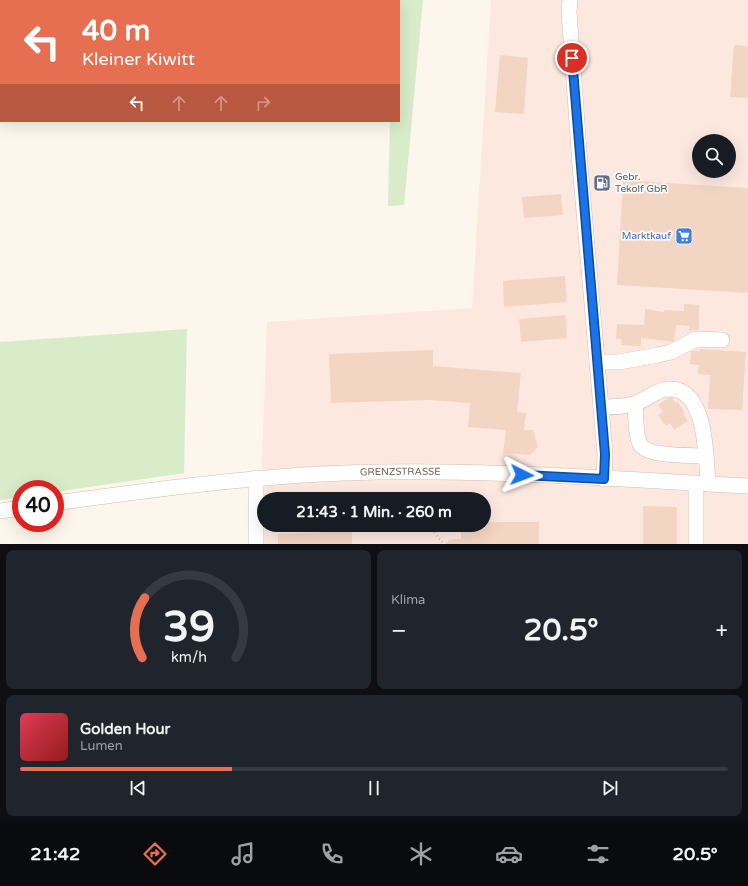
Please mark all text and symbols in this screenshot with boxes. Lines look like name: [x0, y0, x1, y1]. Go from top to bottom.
text: 40 m: [82, 14, 150, 48]
icon: left: [16, 16, 68, 68]
pin: [555, 41, 589, 75]
icon: arrive: [561, 47, 583, 69]
text: Kleiner Kiwitt: [82, 48, 195, 70]
icon: left: [126, 92, 148, 114]
icon: ahead: [168, 92, 190, 114]
icon: ahead: [210, 92, 232, 114]
icon: right: [252, 92, 274, 114]
map controls: [692, 134, 736, 178]
button: search: [692, 134, 736, 178]
place label: Gebr. Tekolf GbR: [615, 171, 667, 195]
fuel station icon: Gebr. Tekolf GbR: [592, 173, 612, 193]
supermarket icon: Marktkauf: [674, 226, 694, 246]
place label: Marktkauf: [622, 230, 671, 242]
position arrow: [501, 454, 543, 496]
street label: GRENZSTRASSE: [360, 466, 441, 478]
speed limit sign: 40: [12, 480, 64, 532]
text: 21:43 · 1 Min. · 260 m: [296, 503, 452, 521]
text: Klima: [391, 592, 425, 608]
text: 39: [162, 602, 215, 652]
text: 20.5°: [524, 612, 599, 649]
text: −: [391, 618, 407, 644]
text: +: [716, 618, 728, 644]
text: km/h: [171, 648, 206, 665]
text: Golden Hour: [80, 720, 170, 738]
text: Lumen: [80, 738, 123, 754]
icon: previous: [127, 777, 149, 799]
icon: pause: [363, 777, 385, 799]
icon: next: [599, 777, 621, 799]
icon: directions: [141, 840, 169, 868]
icon: music: [229, 840, 257, 868]
icon: phone: [318, 840, 346, 868]
icon: climate: [407, 840, 435, 868]
icon: car: [495, 840, 523, 868]
icon: filters: [584, 840, 612, 868]
text: 21:42: [30, 843, 80, 865]
text: 20.5°: [673, 843, 718, 865]

